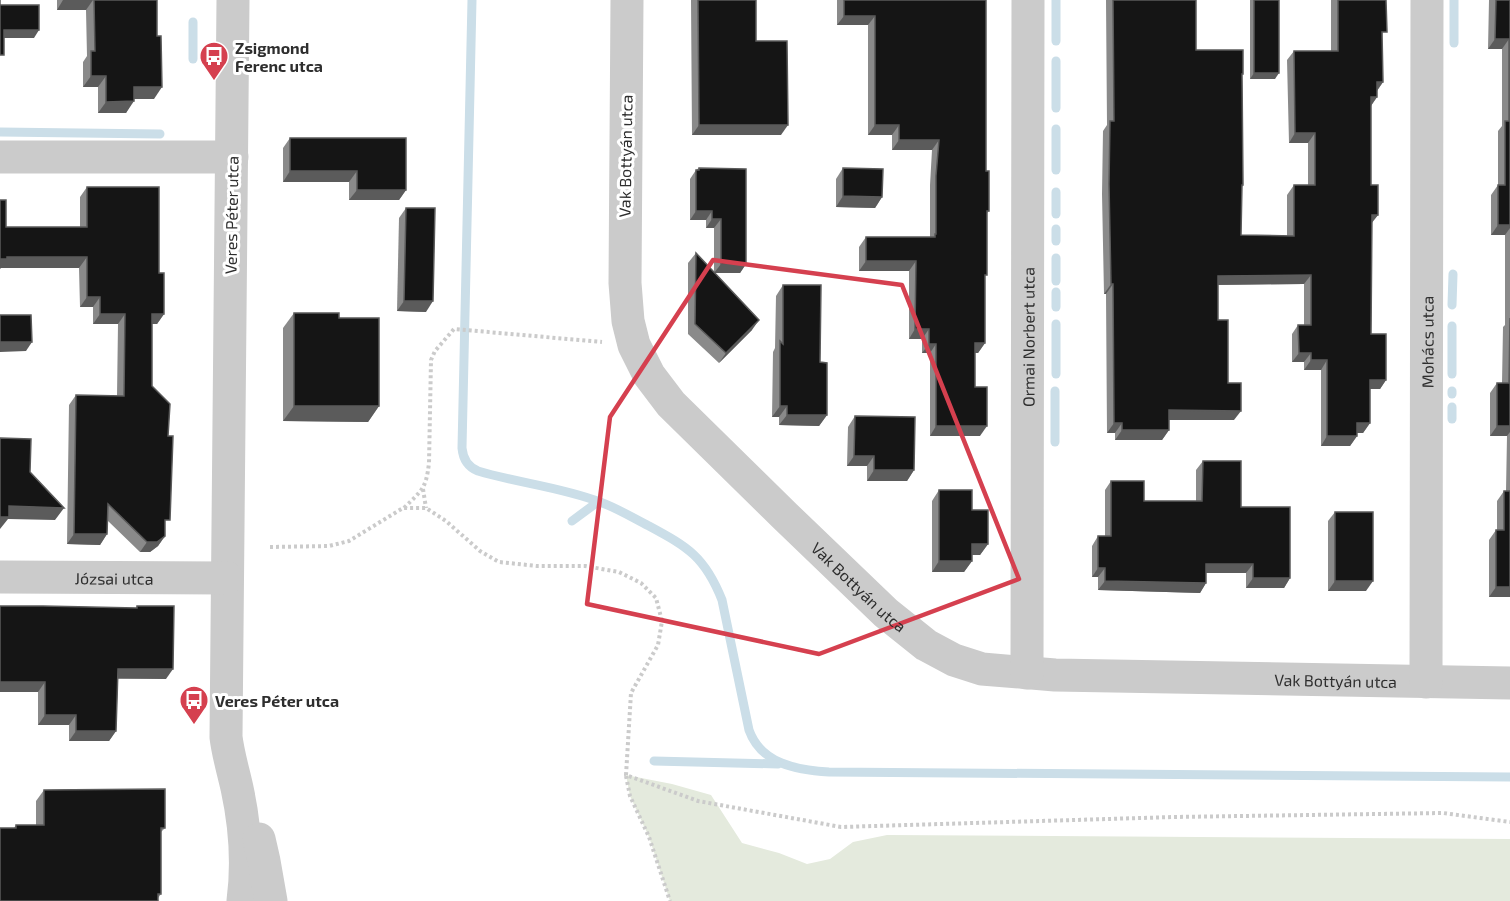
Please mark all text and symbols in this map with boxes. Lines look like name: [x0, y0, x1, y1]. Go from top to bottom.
place label: Zsigmond Ferenc utca: [235, 38, 323, 75]
bus stop icon: Zsigmond Ferenc utca: [198, 40, 230, 82]
street label: Vak Bottyán utca: [614, 94, 636, 218]
street label: Veres Péter utca: [220, 156, 242, 274]
street label: Ormai Norbert utca: [1018, 267, 1037, 407]
street label: Mohács utca: [1417, 296, 1436, 388]
street label: Vak Bottyán utca: [808, 538, 910, 635]
street label: Józsai utca: [74, 568, 154, 587]
street label: Vak Bottyán utca: [1274, 669, 1397, 691]
bus stop icon: Veres Péter utca: [178, 684, 210, 726]
place label: Veres Péter utca: [215, 691, 339, 710]

